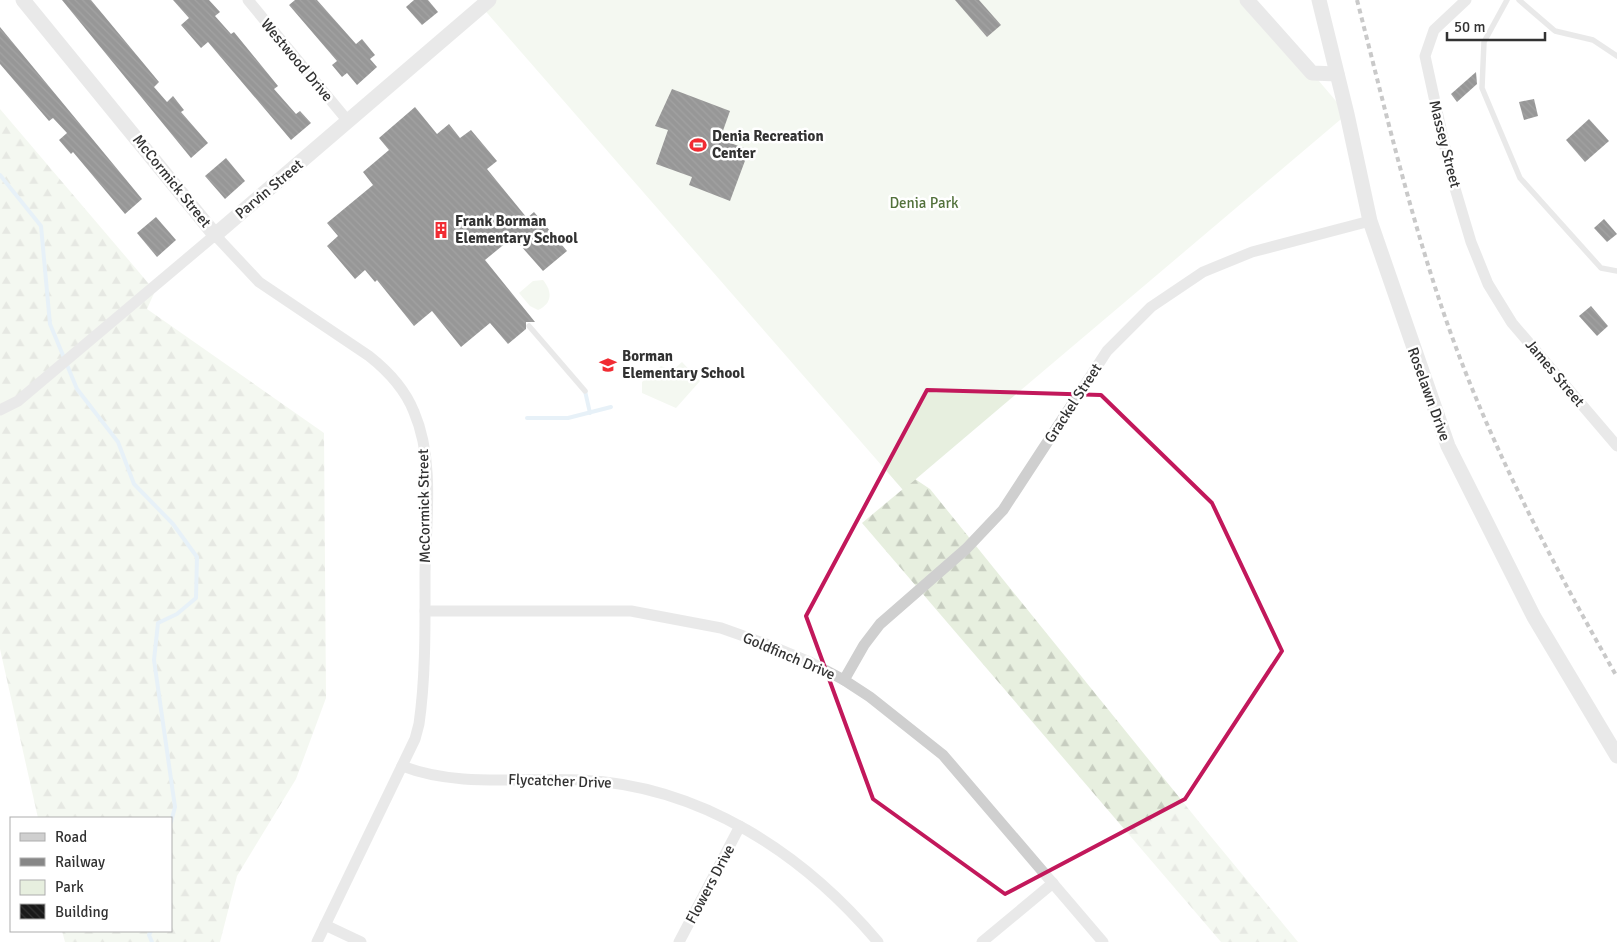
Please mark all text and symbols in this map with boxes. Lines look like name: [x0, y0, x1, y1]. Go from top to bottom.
scale bar: [1447, 10, 1544, 42]
street label: Westwood Drive: [257, 15, 337, 105]
text: 50 m: [1454, 18, 1485, 36]
street label: Massey Street: [1425, 98, 1465, 190]
place label: Denia Recreation Center: [712, 127, 824, 162]
street label: McCormick Street: [129, 131, 215, 231]
sports icon: Denia Recreation Center: [688, 135, 708, 155]
street label: Parvin Street: [231, 155, 307, 223]
park label: Denia Park: [889, 194, 959, 212]
place label: Frank Borman Elementary School: [455, 212, 578, 247]
building icon: Frank Borman Elementary School: [431, 220, 451, 240]
street label: James Street: [1522, 336, 1588, 410]
street label: Roselawn Drive: [1404, 345, 1454, 443]
place label: Borman Elementary School: [622, 347, 745, 382]
school or university icon: Borman Elementary School: [598, 355, 618, 375]
street label: Grackel Street: [1041, 360, 1105, 446]
street label: McCormick Street: [414, 449, 434, 563]
street label: Goldfinch Drive: [740, 628, 838, 684]
street label: Flycatcher Drive: [508, 770, 612, 792]
legend: [10, 817, 172, 932]
text: Road: [55, 828, 87, 846]
street label: Flowers Drive: [682, 841, 738, 927]
text: Railway: [55, 853, 105, 871]
text: Park: [55, 878, 84, 896]
text: Building: [55, 903, 109, 921]

